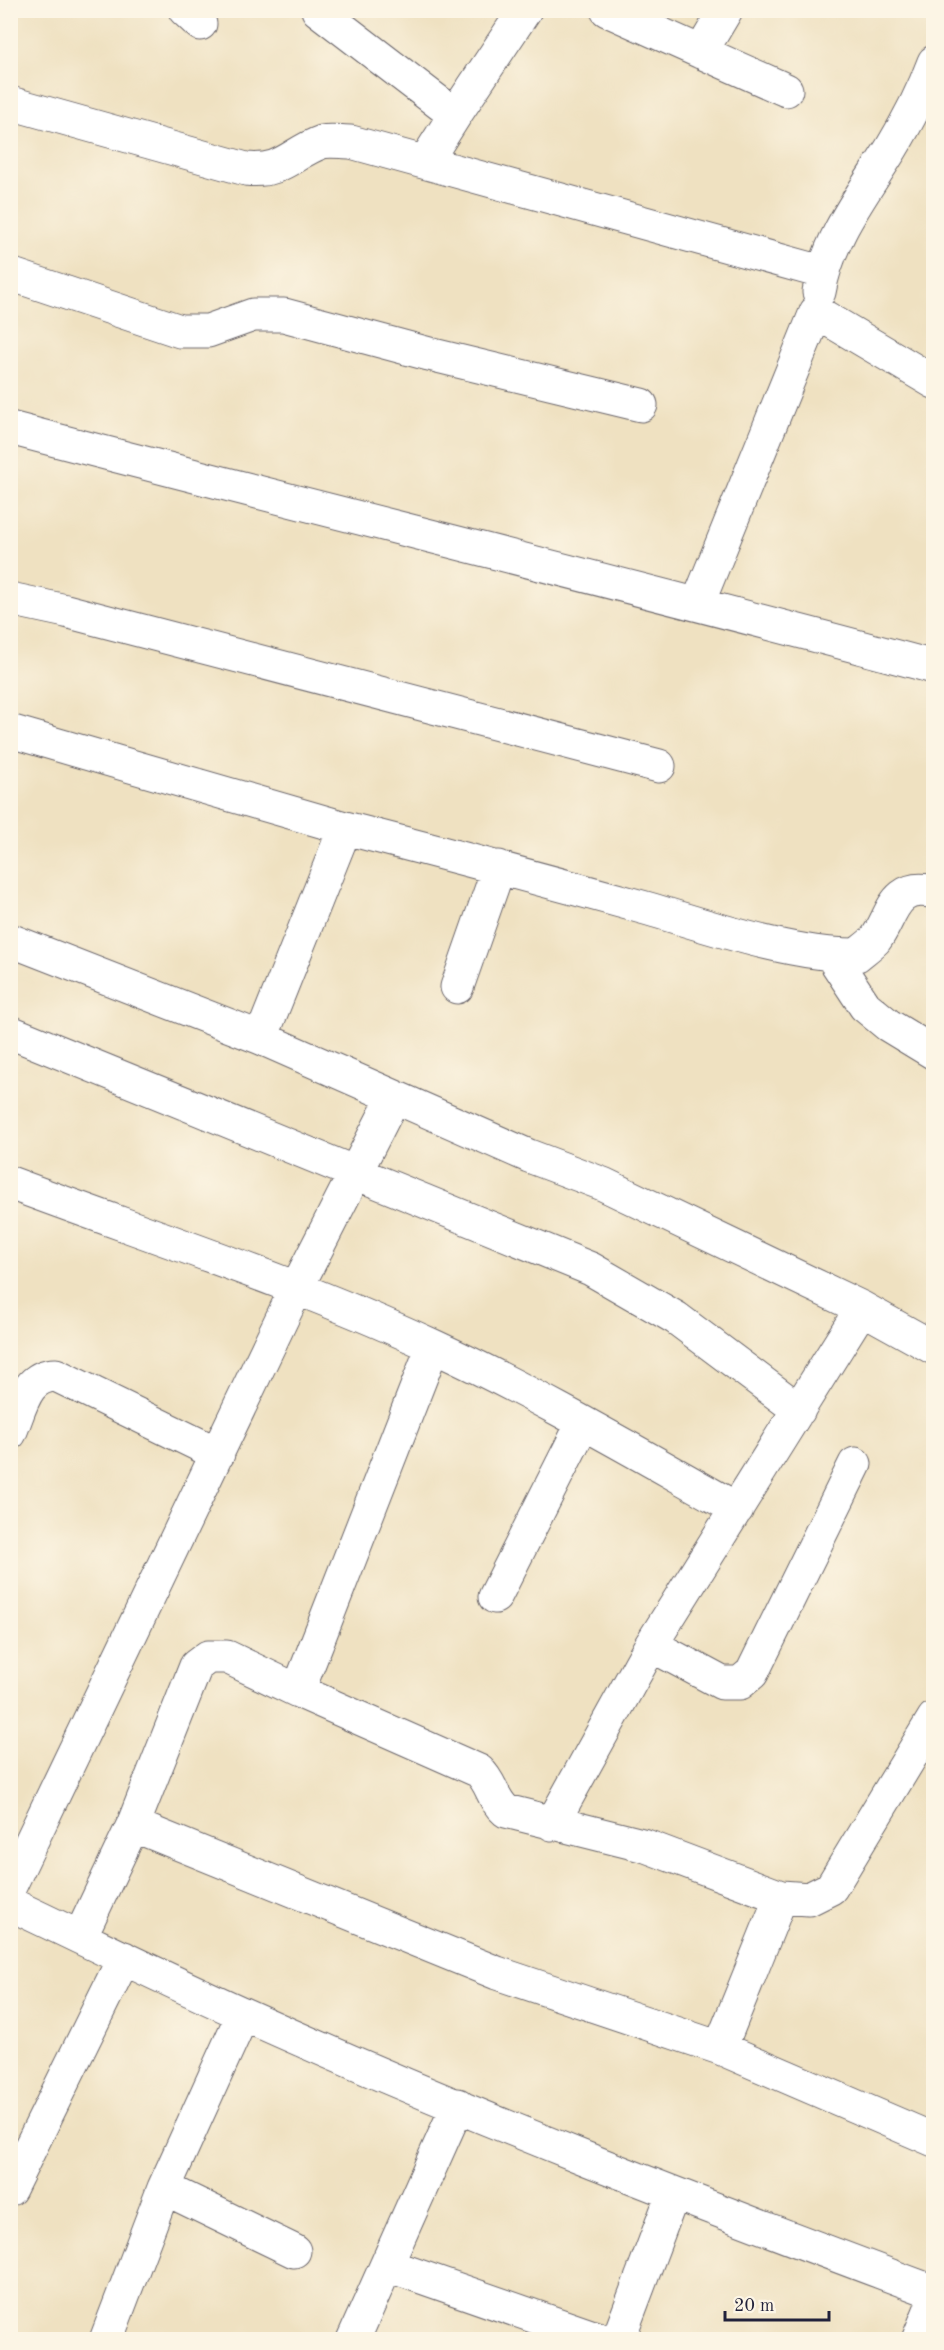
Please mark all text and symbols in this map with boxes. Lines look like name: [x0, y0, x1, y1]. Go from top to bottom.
scale bar: [725, 2284, 828, 2322]
text: 20 m: [734, 2297, 774, 2315]

